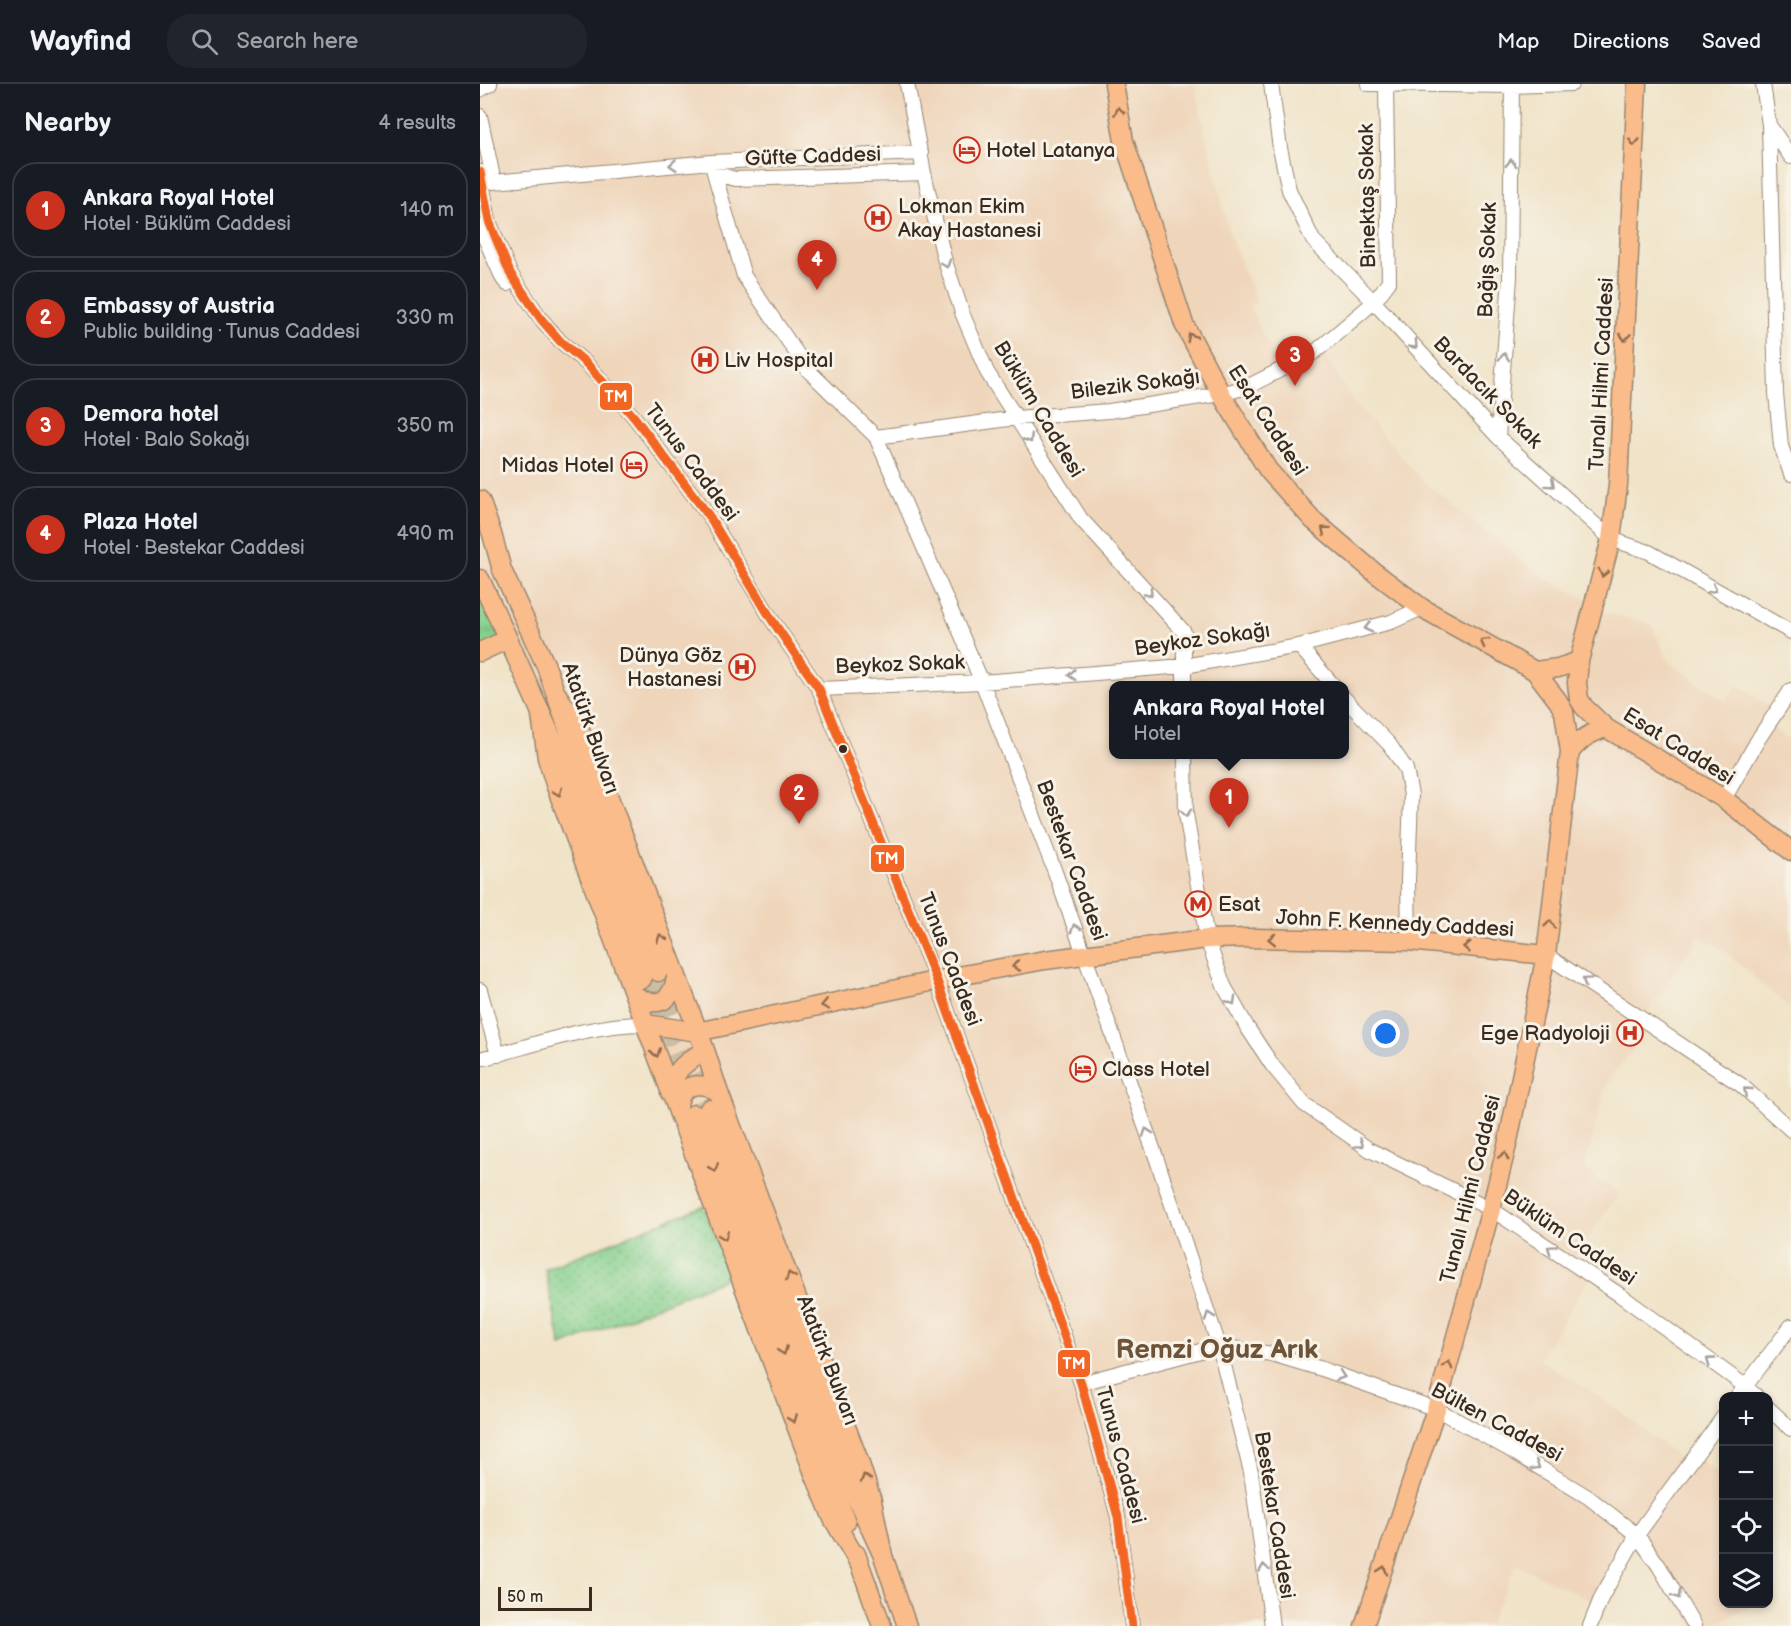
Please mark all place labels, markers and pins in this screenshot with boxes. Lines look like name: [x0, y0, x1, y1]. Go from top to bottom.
hotel icon: Hotel Latanya: [952, 135, 982, 165]
place label: Hotel Latanya: [986, 138, 1115, 163]
place label: Lokman Ekim Akay Hastanesi: [898, 194, 1041, 243]
hospital icon: Lokman Ekim Akay Hastanesi: [863, 203, 893, 233]
pin: 4: [798, 240, 836, 290]
pin: 3: [1276, 336, 1314, 386]
hospital icon: Liv Hospital: [690, 345, 720, 375]
place label: Liv Hospital: [724, 348, 833, 373]
hotel icon: Midas Hotel: [619, 450, 649, 480]
place label: Midas Hotel: [501, 453, 614, 478]
place label: Dünya Göz Hastanesi: [619, 643, 723, 692]
hospital icon: Dünya Göz Hastanesi: [727, 652, 757, 682]
unlabelled marker: [837, 743, 849, 755]
pin: 2: [780, 774, 818, 824]
pin: 1: [1210, 778, 1248, 828]
metro station icon: Esat: [1183, 889, 1213, 919]
place label: Esat: [1218, 892, 1261, 917]
hospital icon: Ege Radyoloji: [1615, 1018, 1645, 1048]
place label: Ege Radyoloji: [1480, 1021, 1610, 1046]
hotel icon: Class Hotel: [1068, 1054, 1098, 1084]
place label: Class Hotel: [1102, 1057, 1210, 1082]

